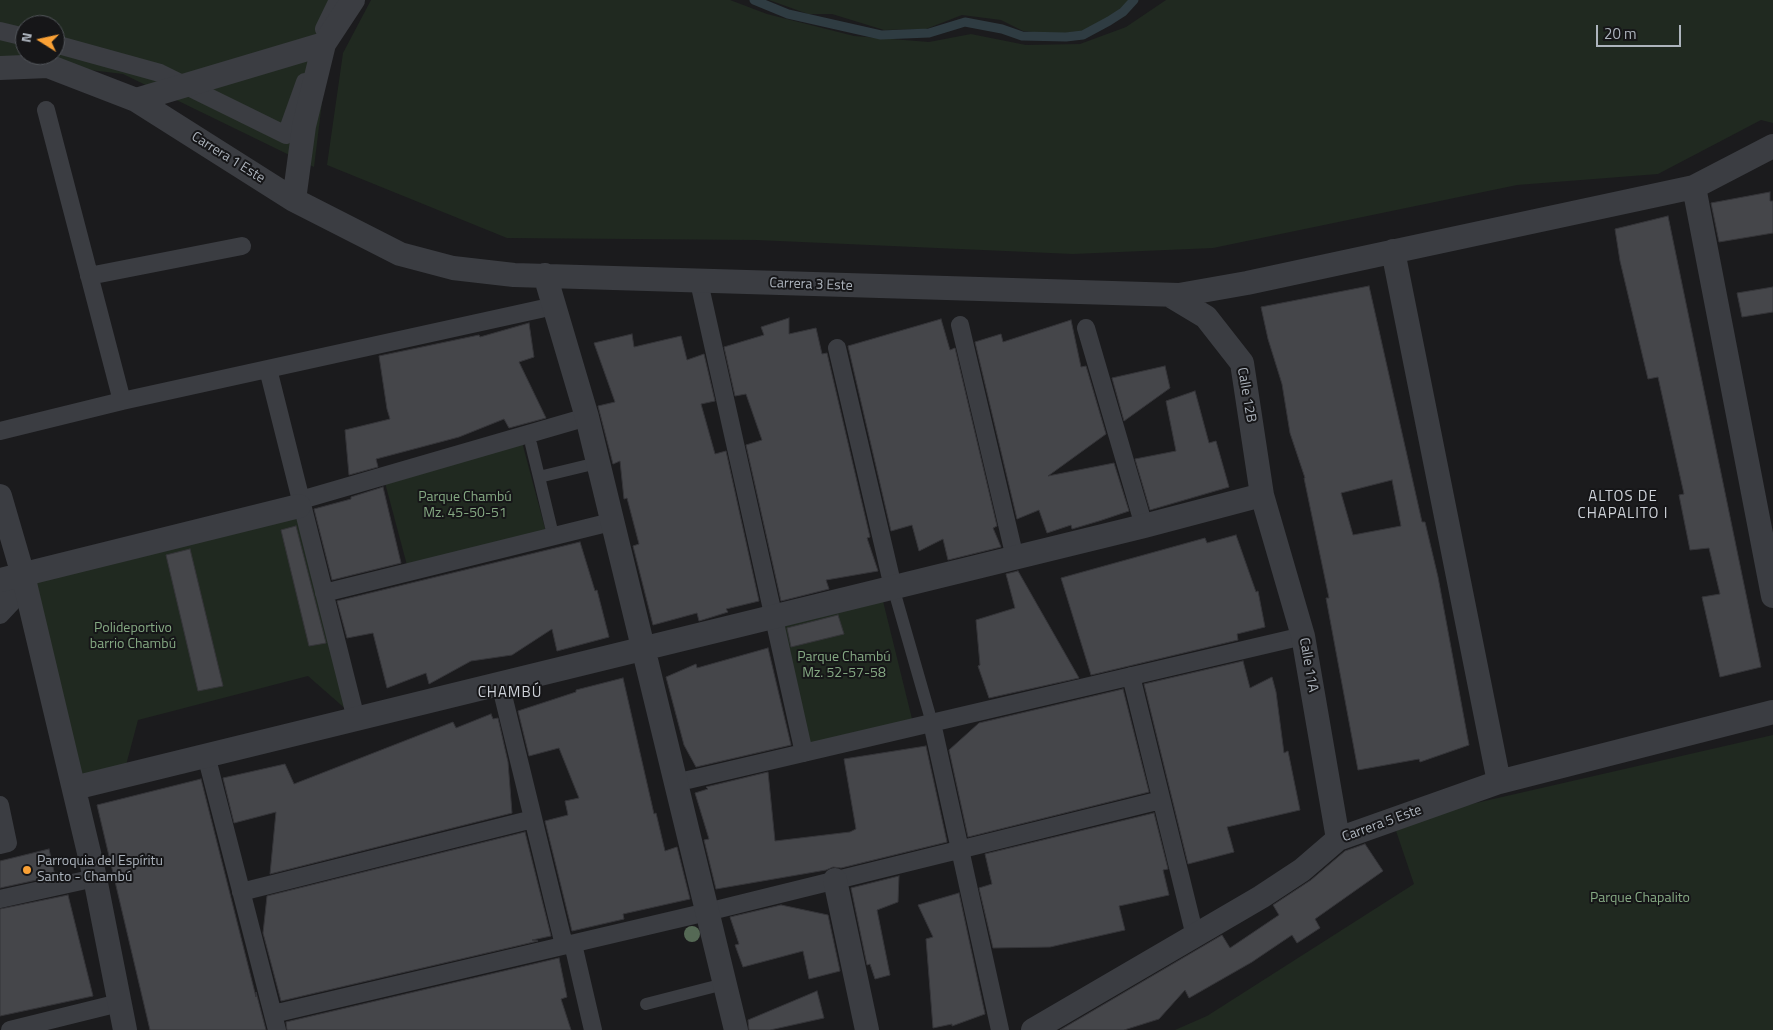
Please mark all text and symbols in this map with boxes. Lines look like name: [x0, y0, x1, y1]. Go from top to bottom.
north arrow: [15, 15, 65, 65]
scale bar: [1598, 15, 1683, 47]
text: 20 m: [1604, 22, 1637, 45]
text: N: [15, 31, 37, 44]
street label: Carrera 1 Este: [188, 129, 268, 187]
street label: Carrera 3 Este: [769, 275, 853, 295]
street label: Calle 12B: [1233, 366, 1259, 424]
district label: ALTOS DE CHAPALITO I: [1576, 488, 1670, 523]
park label: Parque Chambú Mz. 45-50-51: [418, 490, 512, 522]
park label: Polideportivo barrio Chambú: [90, 621, 176, 654]
street label: Calle 11A: [1295, 636, 1321, 694]
park label: Parque Chambú Mz. 52-57-58: [797, 650, 891, 682]
district label: CHAMBÚ: [477, 684, 543, 702]
street label: Carrera 5 Este: [1340, 802, 1424, 846]
place label: Parroquia del Espíritu Santo - Chambú: [37, 854, 163, 886]
marker: Parroquia del Espíritu Santo - Chambú: [21, 864, 33, 876]
park label: Parque Chapalito: [1590, 891, 1690, 907]

